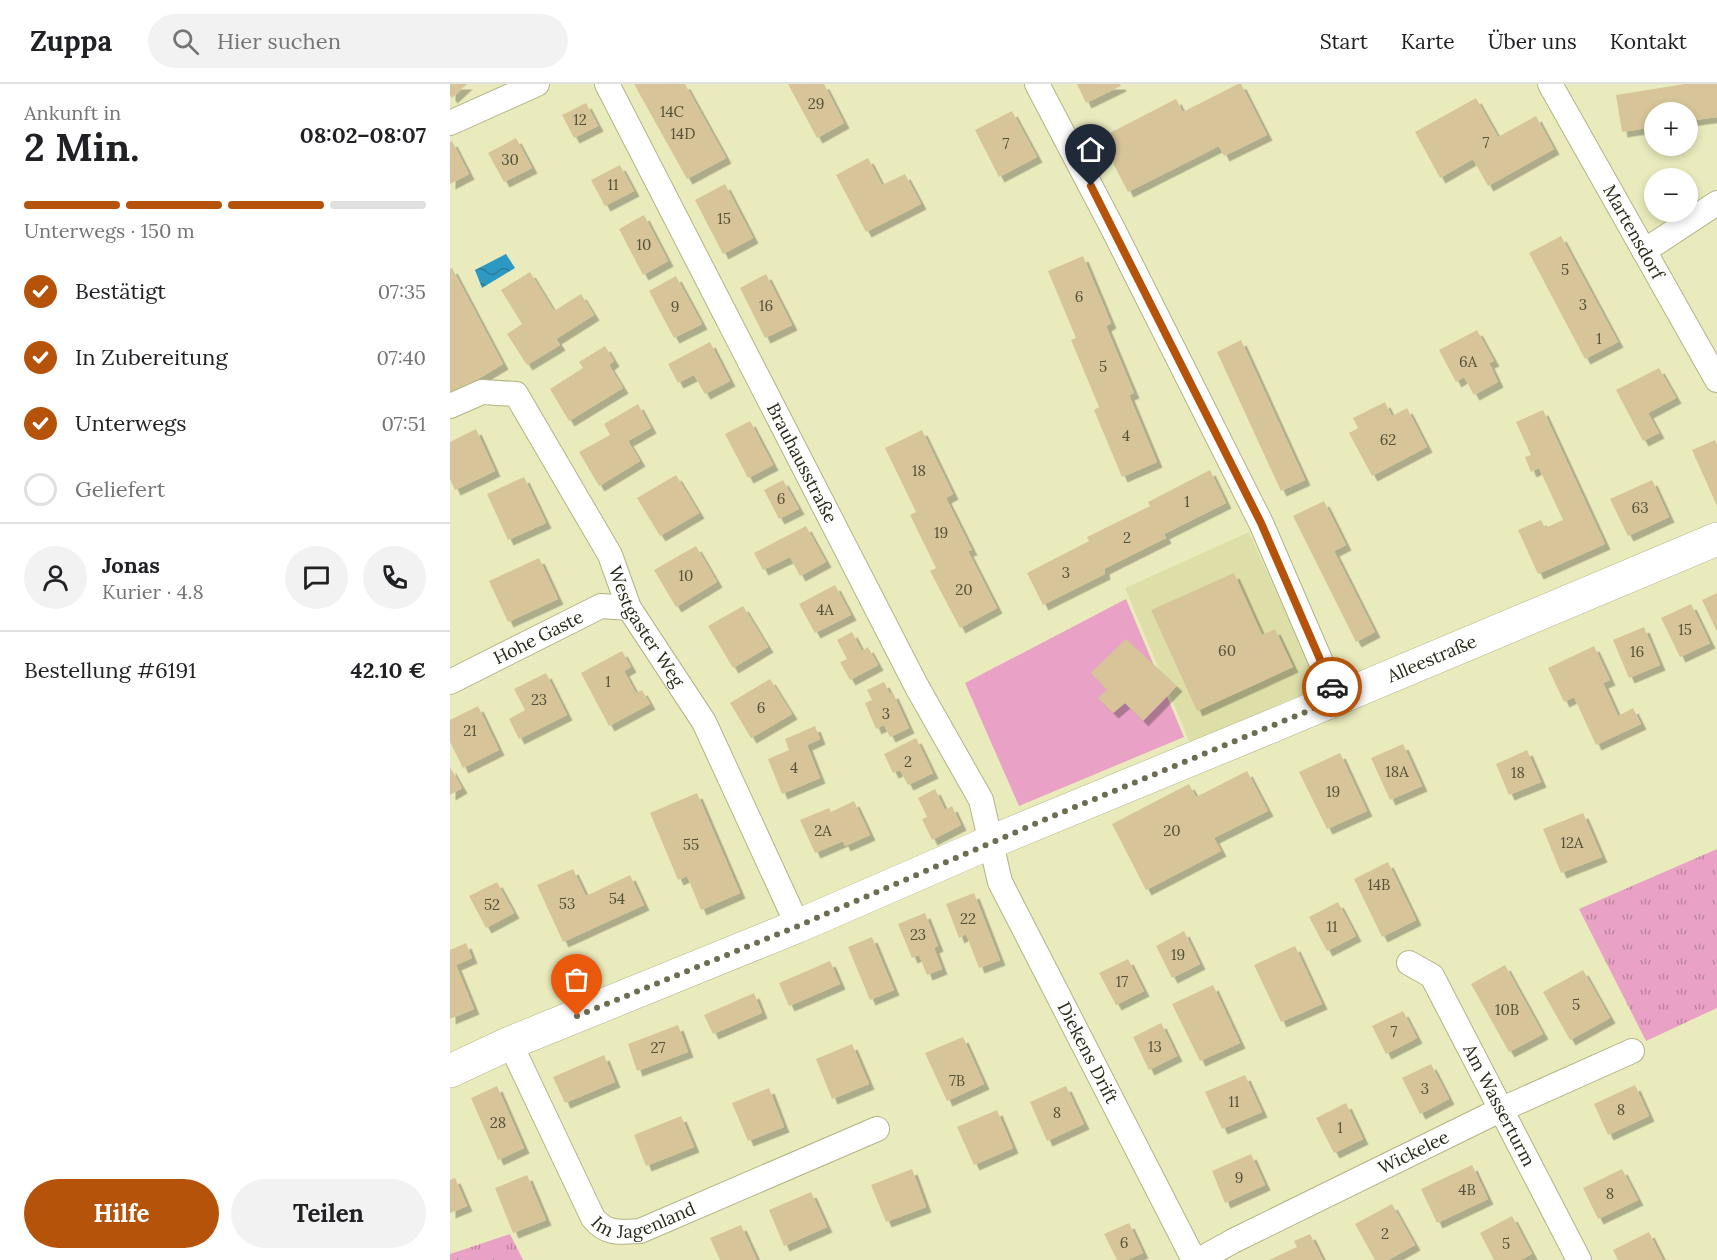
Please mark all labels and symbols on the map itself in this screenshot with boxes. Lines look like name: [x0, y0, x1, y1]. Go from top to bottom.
house number: 29: [808, 94, 824, 113]
house number: 14C: [660, 102, 685, 121]
house number: 12: [573, 110, 587, 129]
house number: 14D: [671, 124, 695, 143]
pin: [1065, 124, 1116, 186]
house number: 7: [1483, 133, 1490, 152]
house number: 7: [1003, 134, 1010, 153]
house number: 30: [501, 150, 519, 169]
house number: 11: [608, 175, 618, 194]
street label: Martensdorf: [1598, 180, 1671, 285]
house number: 15: [717, 209, 731, 228]
house number: 10: [637, 235, 651, 254]
house number: 5: [1561, 260, 1569, 279]
house number: 6: [1075, 287, 1083, 306]
house number: 3: [1579, 295, 1587, 314]
house number: 16: [759, 296, 773, 315]
house number: 9: [671, 297, 679, 316]
house number: 1: [1596, 329, 1602, 348]
house number: 6A: [1459, 352, 1478, 371]
house number: 5: [1099, 357, 1107, 376]
street label: Brauhausstraße: [762, 399, 843, 527]
house number: 4: [1122, 426, 1130, 445]
house number: 62: [1380, 430, 1396, 449]
house number: 18: [912, 461, 926, 480]
house number: 6: [777, 489, 785, 508]
house number: 1: [1184, 492, 1190, 511]
house number: 63: [1631, 498, 1649, 517]
house number: 19: [934, 523, 948, 542]
house number: 2: [1123, 528, 1131, 547]
street label: Westgaster Weg: [604, 563, 690, 692]
house number: 3: [1062, 563, 1070, 582]
house number: 10: [679, 566, 693, 585]
house number: 20: [955, 580, 973, 599]
house number: 4A: [816, 600, 834, 619]
street label: Hohe Gaste: [489, 605, 587, 669]
house number: 15: [1678, 620, 1692, 639]
street label: Alleestraße: [1383, 629, 1480, 688]
house number: 60: [1218, 641, 1236, 660]
house number: 16: [1630, 642, 1644, 661]
courier: [1302, 657, 1362, 717]
house number: 1: [605, 672, 611, 691]
house number: 23: [531, 690, 547, 709]
house number: 6: [757, 698, 765, 717]
house number: 3: [882, 704, 890, 723]
house number: 21: [463, 721, 477, 740]
house number: 2: [904, 752, 912, 771]
house number: 4: [790, 758, 798, 777]
house number: 18A: [1385, 762, 1409, 781]
house number: 18: [1511, 763, 1525, 782]
house number: 19: [1326, 782, 1340, 801]
house number: 2A: [814, 821, 832, 840]
house number: 20: [1163, 821, 1181, 840]
house number: 12A: [1561, 833, 1584, 852]
house number: 55: [683, 835, 699, 854]
house number: 14B: [1368, 875, 1390, 894]
house number: 54: [609, 889, 625, 908]
house number: 53: [559, 894, 575, 913]
house number: 52: [484, 895, 500, 914]
house number: 22: [960, 909, 976, 928]
house number: 11: [1327, 917, 1337, 936]
house number: 23: [910, 925, 926, 944]
house number: 19: [1171, 945, 1185, 964]
pin: [551, 954, 602, 1016]
house number: 17: [1116, 972, 1128, 991]
house number: 5: [1572, 995, 1580, 1014]
street label: Diekens Drift: [1052, 998, 1124, 1107]
house number: 10B: [1495, 1000, 1519, 1019]
house number: 7: [1391, 1022, 1398, 1041]
house number: 13: [1148, 1037, 1162, 1056]
house number: 27: [651, 1038, 666, 1057]
street label: Am Wasserturm: [1458, 1039, 1541, 1170]
house number: 7B: [949, 1071, 965, 1090]
house number: 3: [1421, 1079, 1429, 1098]
house number: 11: [1229, 1092, 1239, 1111]
house number: 8: [1617, 1100, 1625, 1119]
house number: 8: [1053, 1103, 1061, 1122]
house number: 28: [490, 1113, 506, 1132]
house number: 1: [1337, 1118, 1343, 1137]
street label: Wickelee: [1374, 1125, 1453, 1179]
house number: 9: [1235, 1168, 1243, 1187]
house number: 4B: [1458, 1180, 1476, 1199]
house number: 8: [1606, 1184, 1614, 1203]
street label: Im Jagenland: [586, 1196, 699, 1243]
house number: 2: [1381, 1224, 1389, 1243]
house number: 6: [1120, 1233, 1128, 1252]
house number: 5: [1502, 1234, 1510, 1253]

